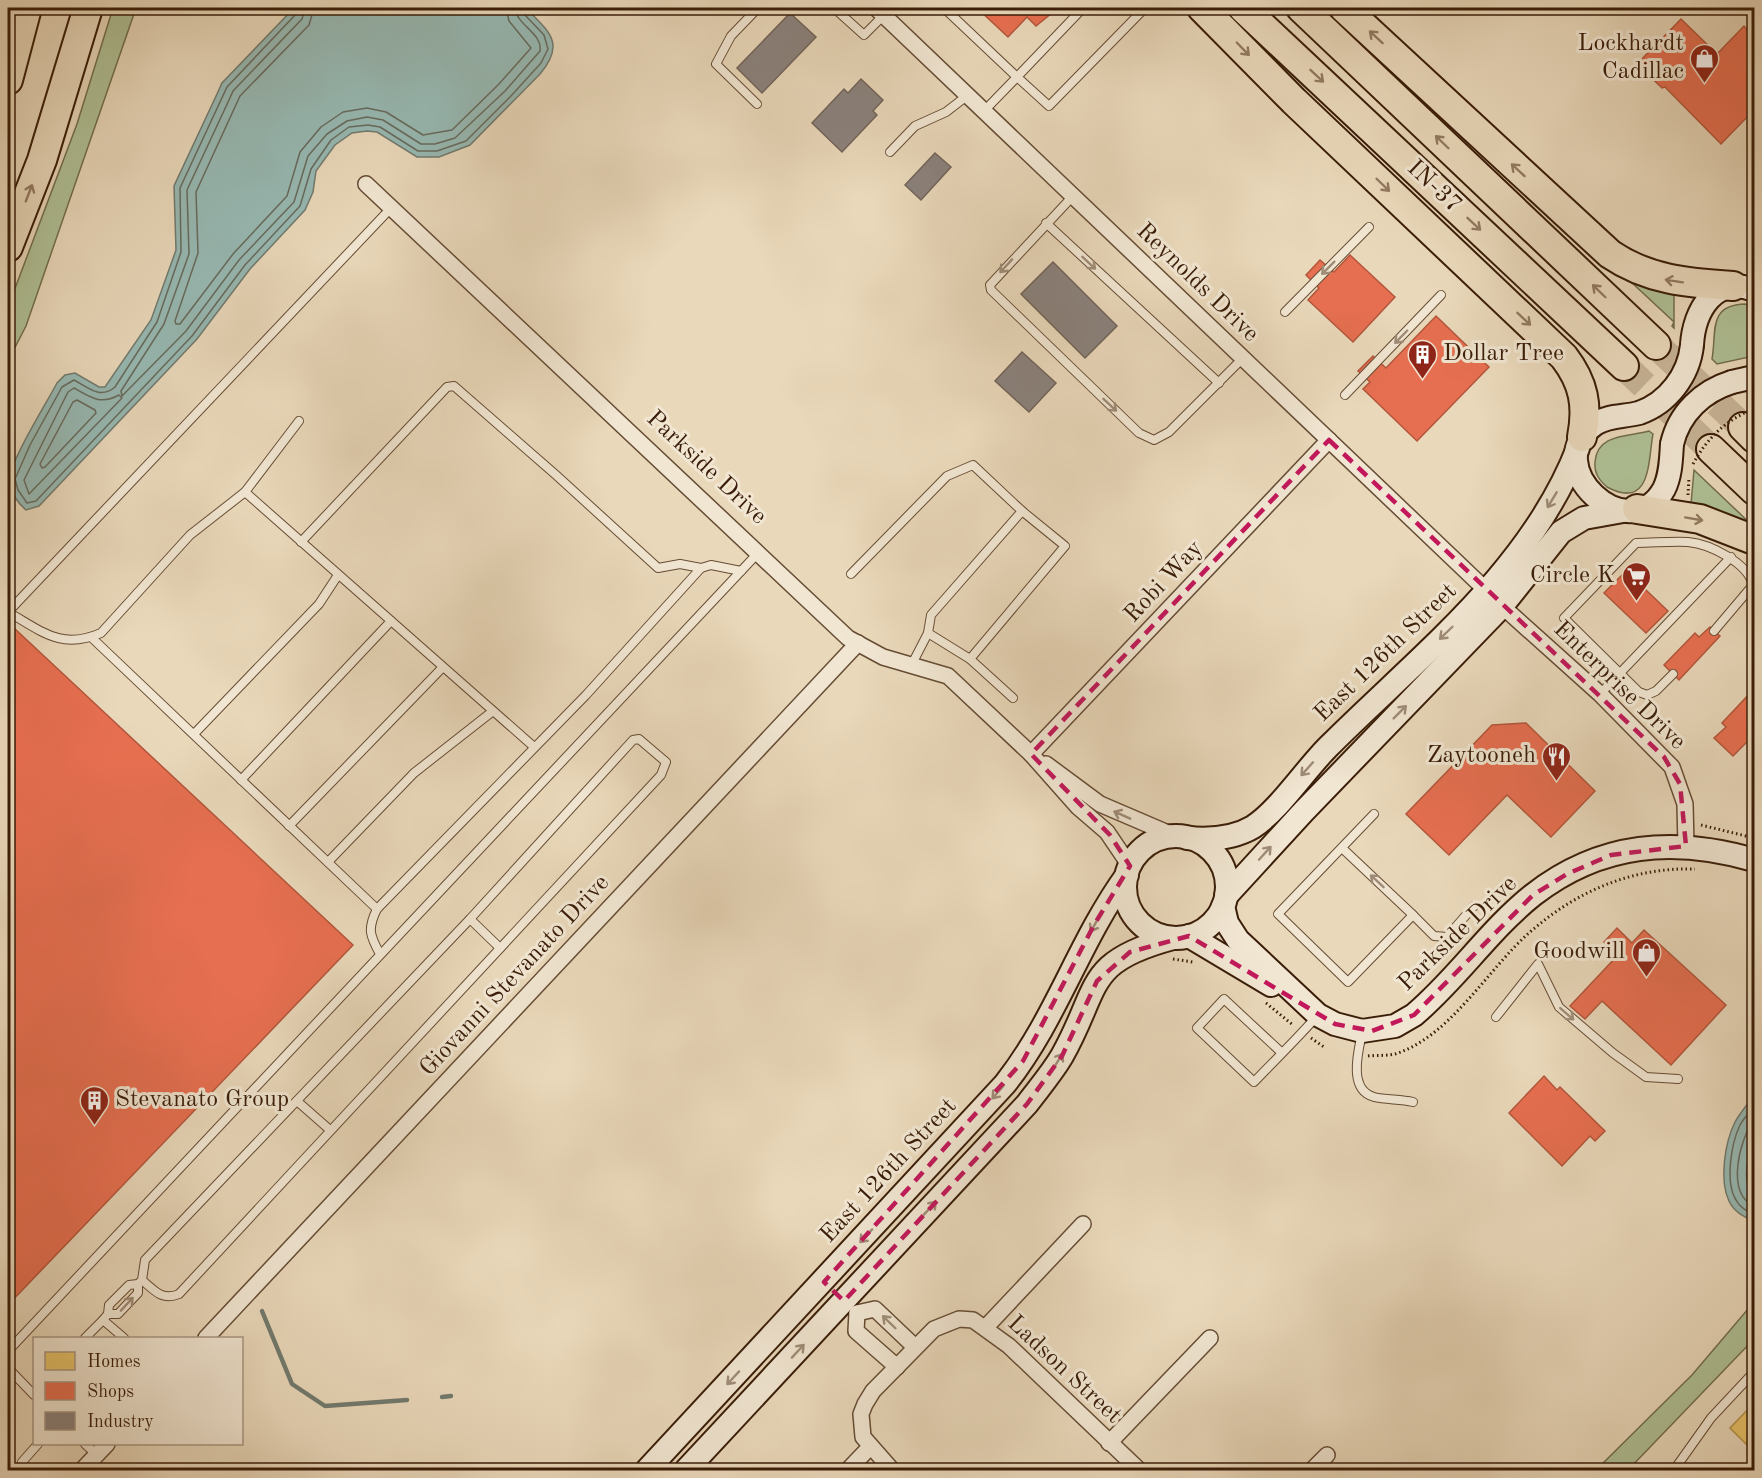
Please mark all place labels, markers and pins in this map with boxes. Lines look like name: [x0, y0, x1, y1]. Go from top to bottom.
place label: Lockhardt Cadillac: [1577, 32, 1684, 84]
shop icon: Lockhardt Cadillac: [1689, 42, 1721, 84]
building icon: Dollar Tree: [1406, 338, 1438, 380]
place label: Dollar Tree: [1443, 342, 1564, 366]
supermarket icon: Circle K: [1620, 560, 1652, 602]
place label: Circle K: [1530, 564, 1615, 588]
restaurant icon: Zaytooneh: [1541, 740, 1573, 782]
place label: Zaytooneh: [1427, 744, 1536, 768]
shop icon: Goodwill: [1630, 936, 1662, 978]
place label: Goodwill: [1533, 940, 1625, 964]
building icon: Stevanato Group: [78, 1084, 110, 1126]
place label: Stevanato Group: [115, 1088, 289, 1112]

